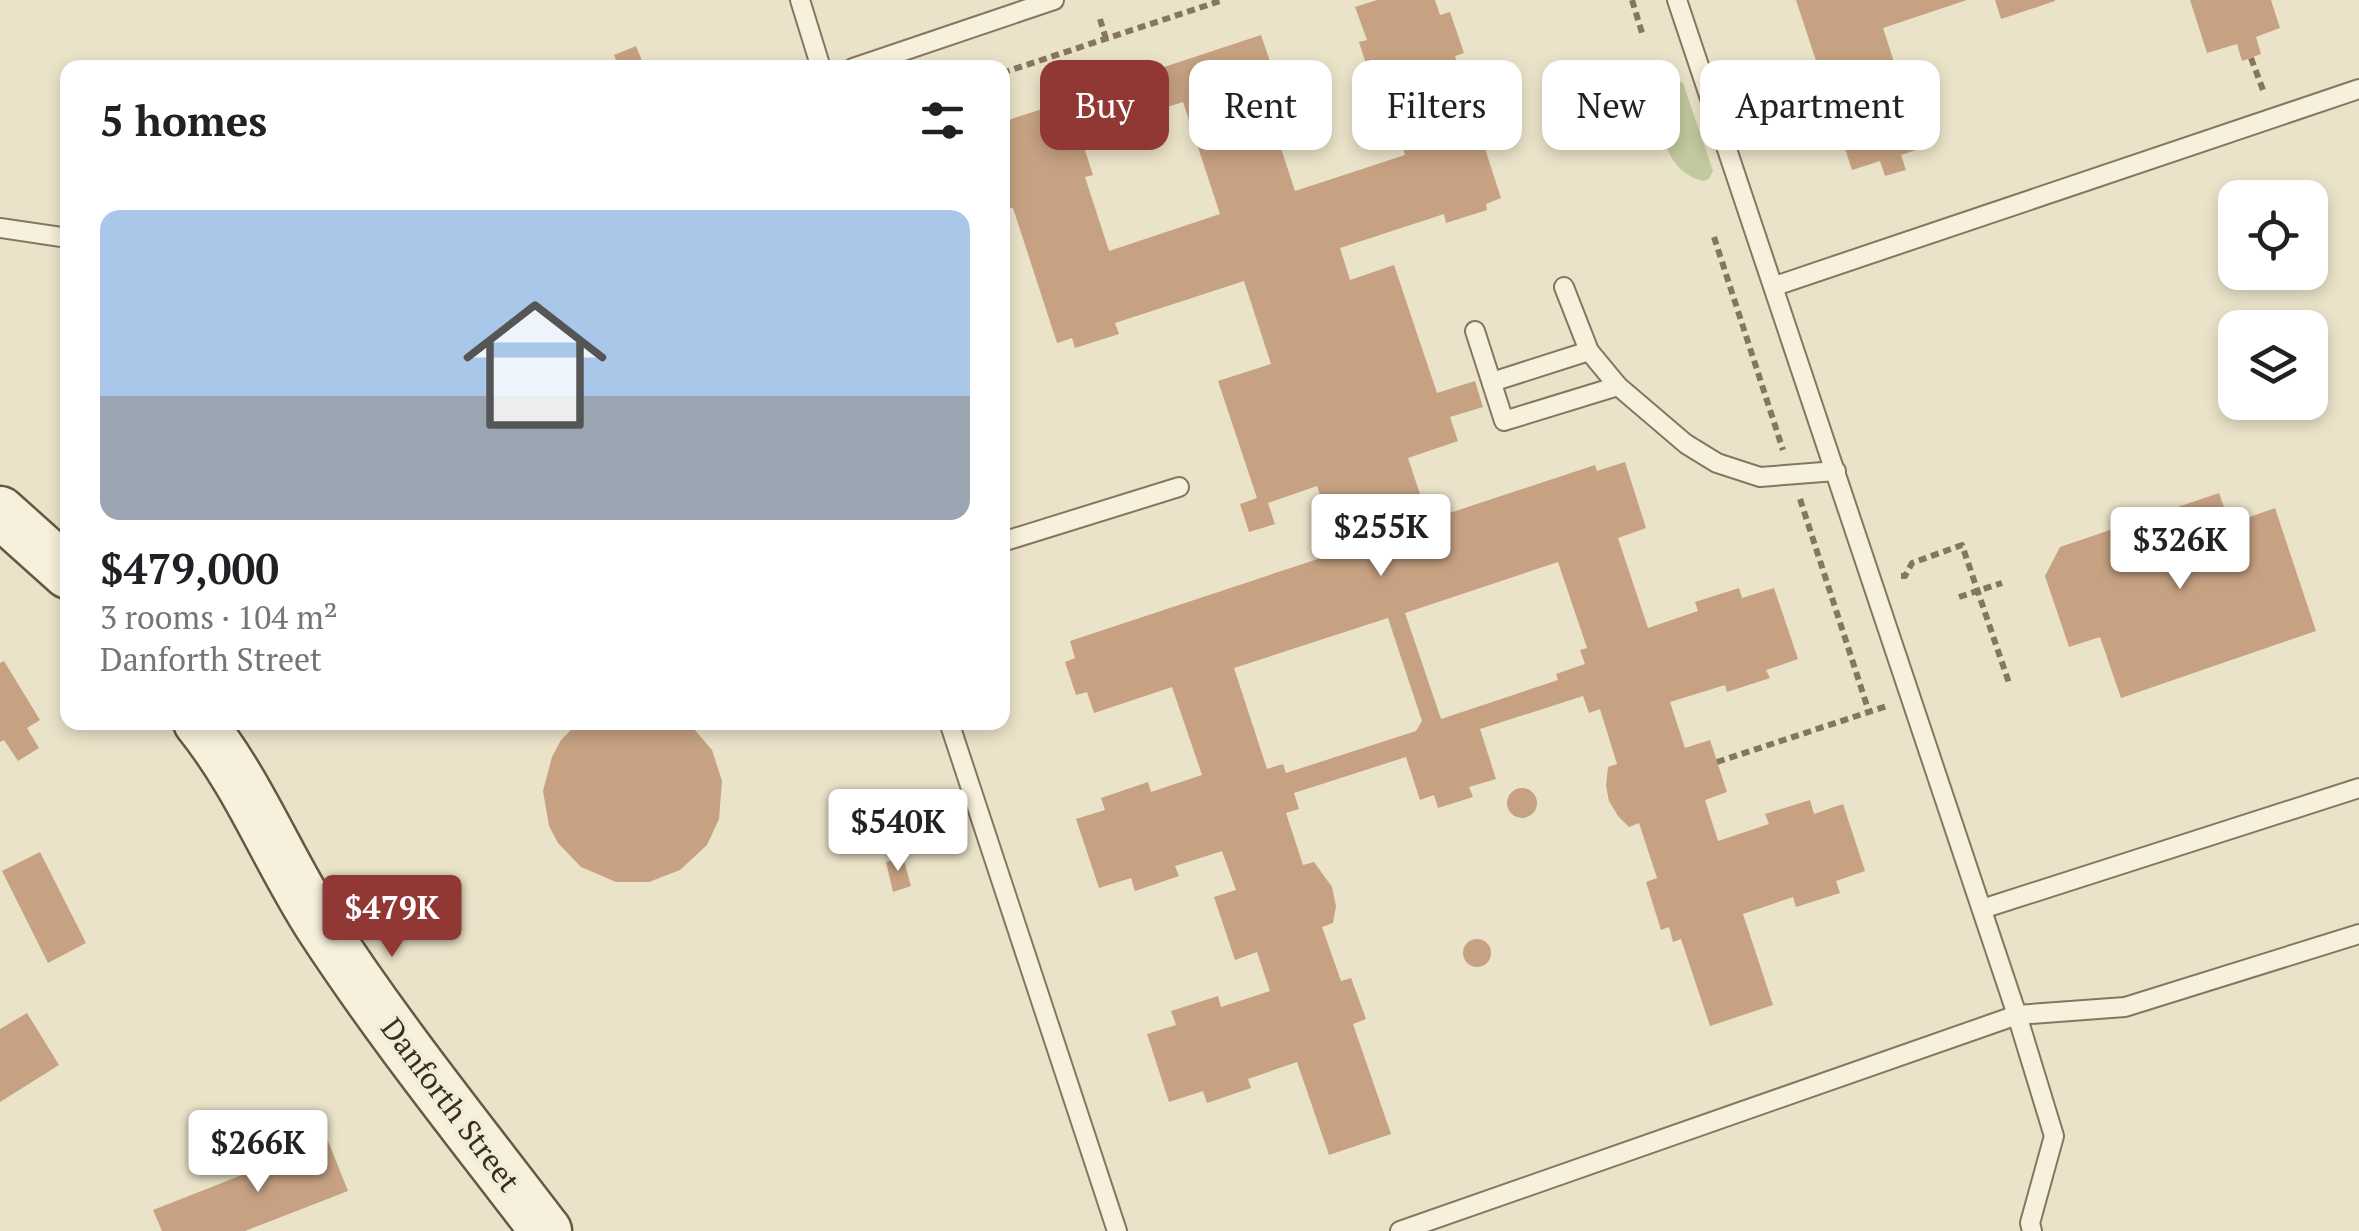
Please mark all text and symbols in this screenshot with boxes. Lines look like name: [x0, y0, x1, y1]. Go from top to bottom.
chip: Buy: [1040, 60, 1169, 150]
chip: Rent: [1189, 60, 1332, 150]
chip: Filters: [1352, 60, 1522, 150]
chip: New: [1542, 60, 1680, 150]
chip: Apartment: [1700, 60, 1940, 150]
text: 5 homes: [100, 92, 267, 148]
icon: filters: [915, 93, 970, 148]
map controls: [2218, 180, 2328, 420]
button: locate: [2218, 180, 2328, 290]
icon: home: [445, 275, 625, 455]
button: layers: [2218, 310, 2328, 420]
pin: $255K: [1311, 494, 1451, 579]
text: $255K: [1333, 505, 1429, 547]
pin: $326K: [2110, 507, 2250, 592]
text: $326K: [2132, 518, 2228, 560]
text: $479,000: [100, 540, 279, 596]
text: 3 rooms · 104 m²: [100, 596, 338, 638]
text: Danforth Street: [100, 638, 322, 680]
pin: $540K: [828, 789, 968, 874]
text: $540K: [850, 800, 946, 842]
pin: $479K: [322, 875, 462, 960]
text: $479K: [344, 886, 440, 928]
street label: Danforth Street: [372, 1009, 529, 1200]
pin: $266K: [188, 1110, 328, 1195]
text: $266K: [210, 1121, 306, 1163]

